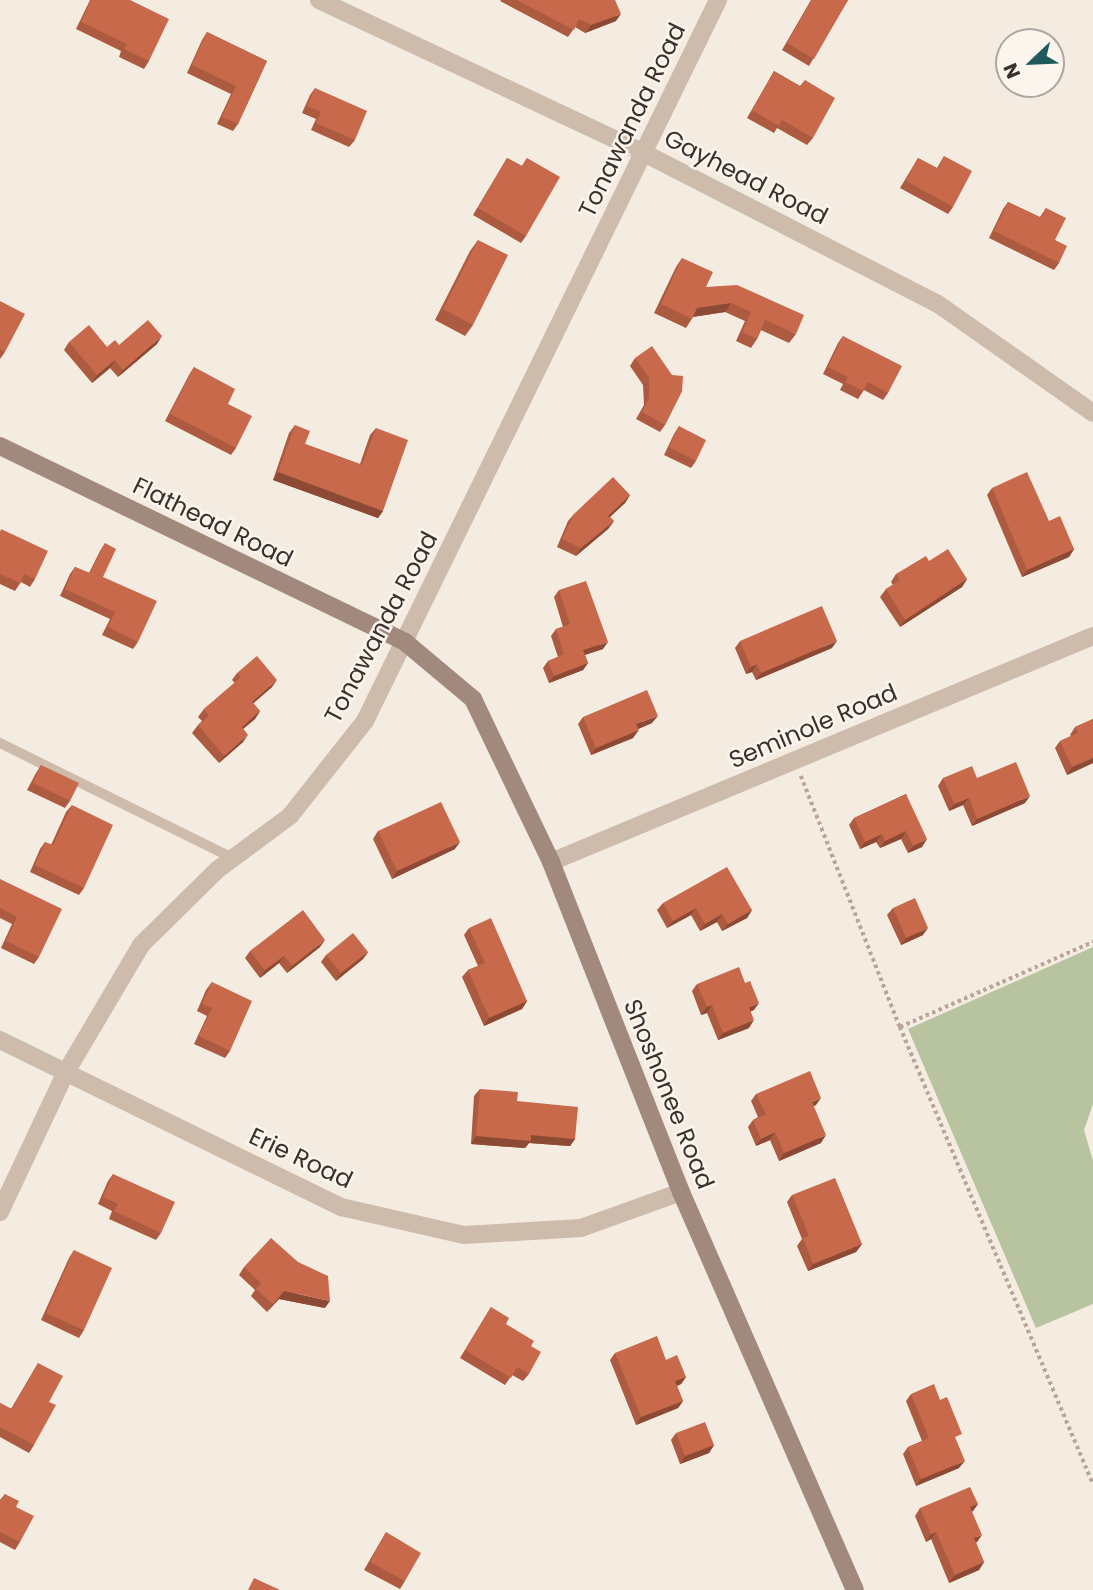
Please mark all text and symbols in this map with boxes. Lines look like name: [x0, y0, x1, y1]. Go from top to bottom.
street label: Tonawanda Road: [572, 18, 692, 222]
north arrow: [995, 28, 1065, 98]
text: N: [997, 59, 1027, 82]
street label: Gayhead Road: [659, 123, 833, 231]
street label: Flathead Road: [128, 471, 298, 573]
street label: Tonawanda Road: [318, 526, 444, 728]
street label: Seminole Road: [725, 678, 901, 774]
street label: Shoshonee Road: [618, 995, 720, 1193]
street label: Erie Road: [245, 1122, 357, 1194]

